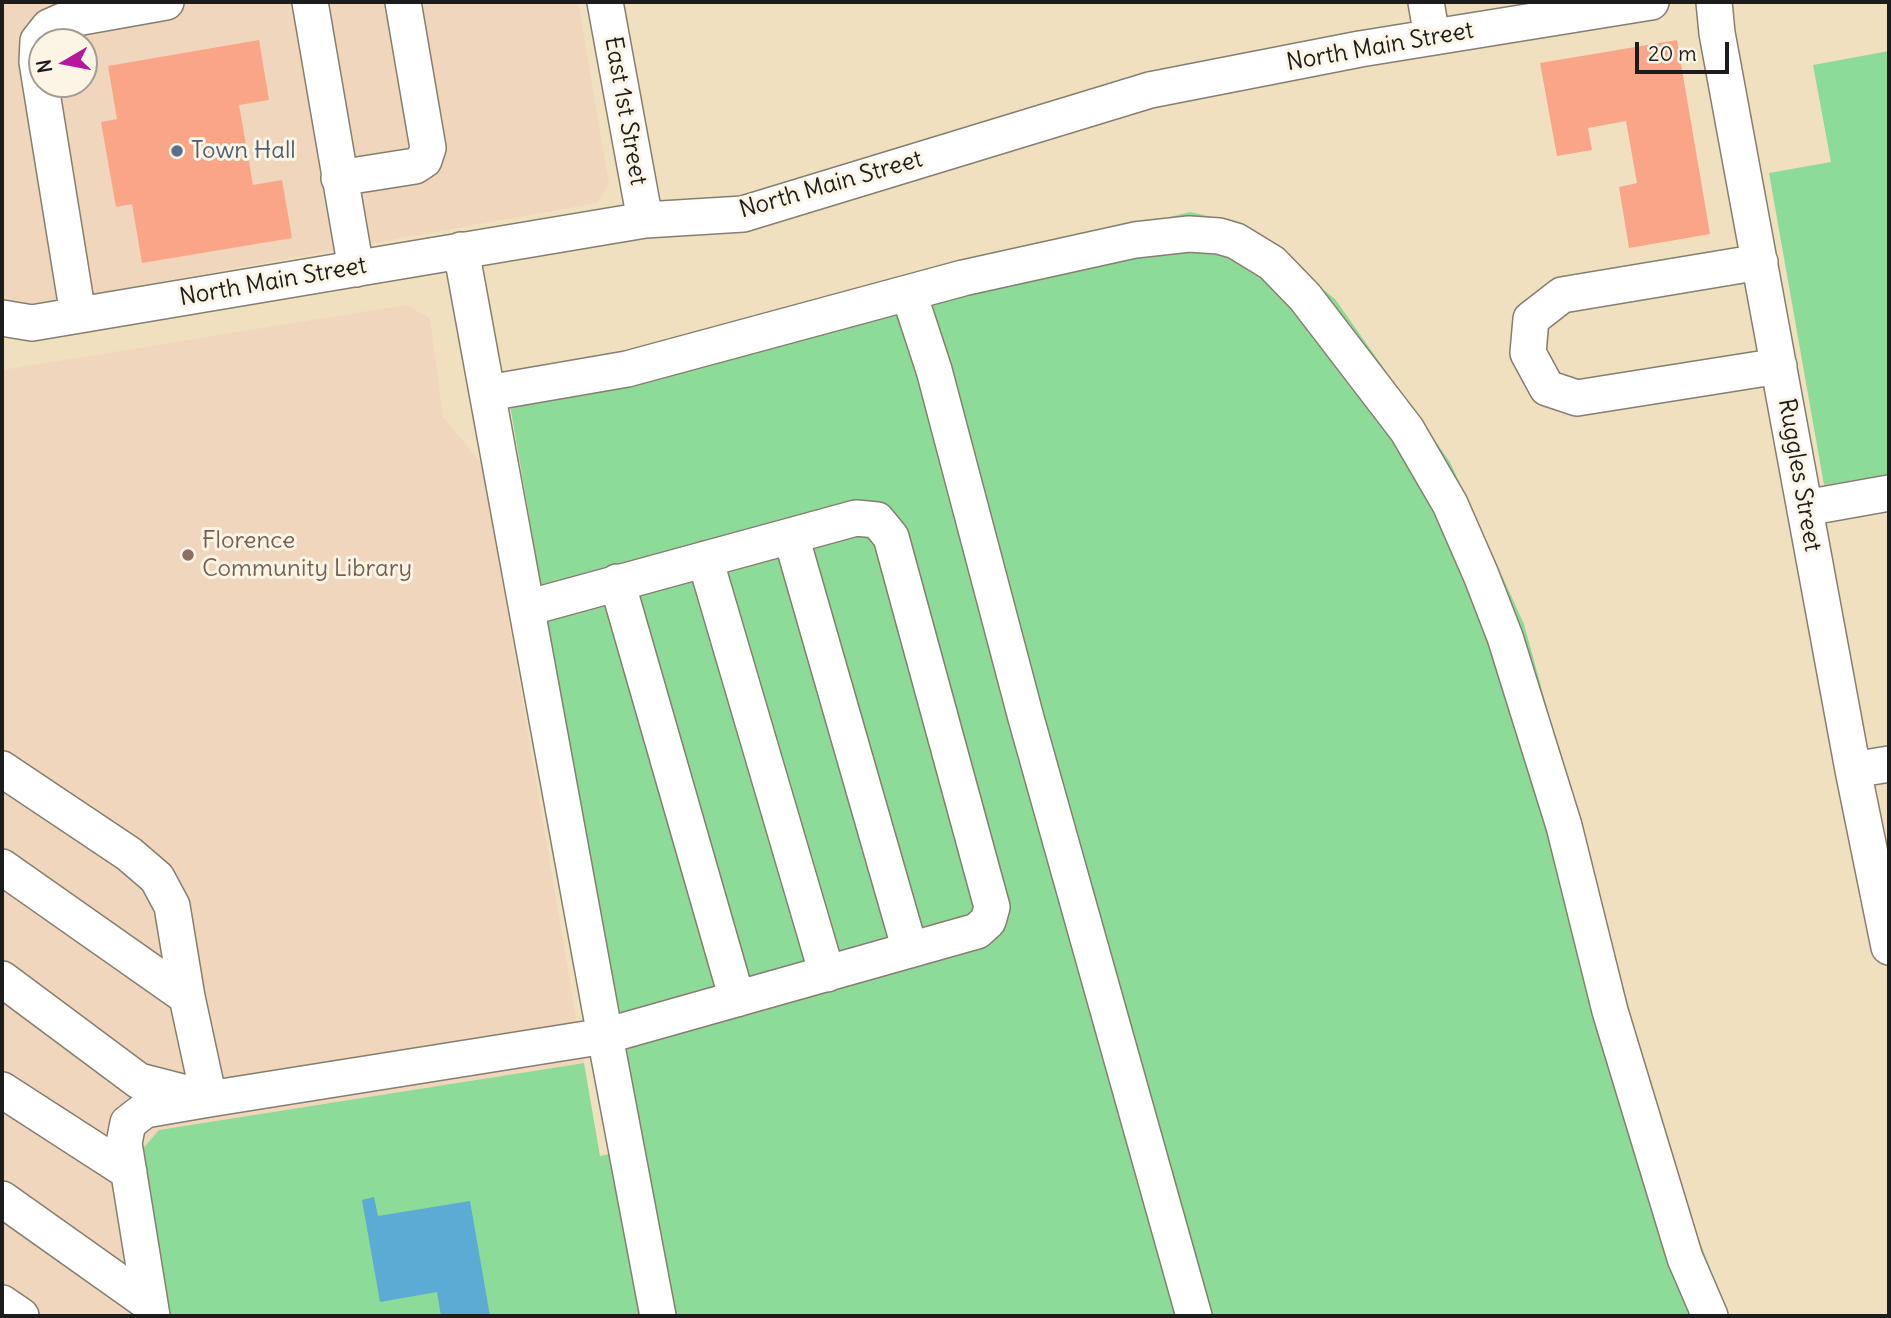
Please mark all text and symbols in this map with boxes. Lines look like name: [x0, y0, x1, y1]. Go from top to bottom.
street label: North Main Street: [1284, 16, 1476, 78]
north arrow: [28, 28, 98, 98]
scale bar: [1639, 28, 1734, 72]
street label: East 1st Street: [598, 34, 652, 188]
text: 20 m: [1648, 40, 1697, 67]
text: N: [31, 58, 57, 75]
place label: Town Hall: [191, 137, 296, 165]
marker: Town Hall: [169, 143, 185, 159]
street label: North Main Street: [736, 145, 926, 225]
street label: North Main Street: [177, 251, 369, 313]
street label: Ruggles Street: [1771, 396, 1827, 554]
place label: Florence Community Library: [202, 527, 412, 583]
marker: Florence Community Library: [180, 547, 196, 563]

